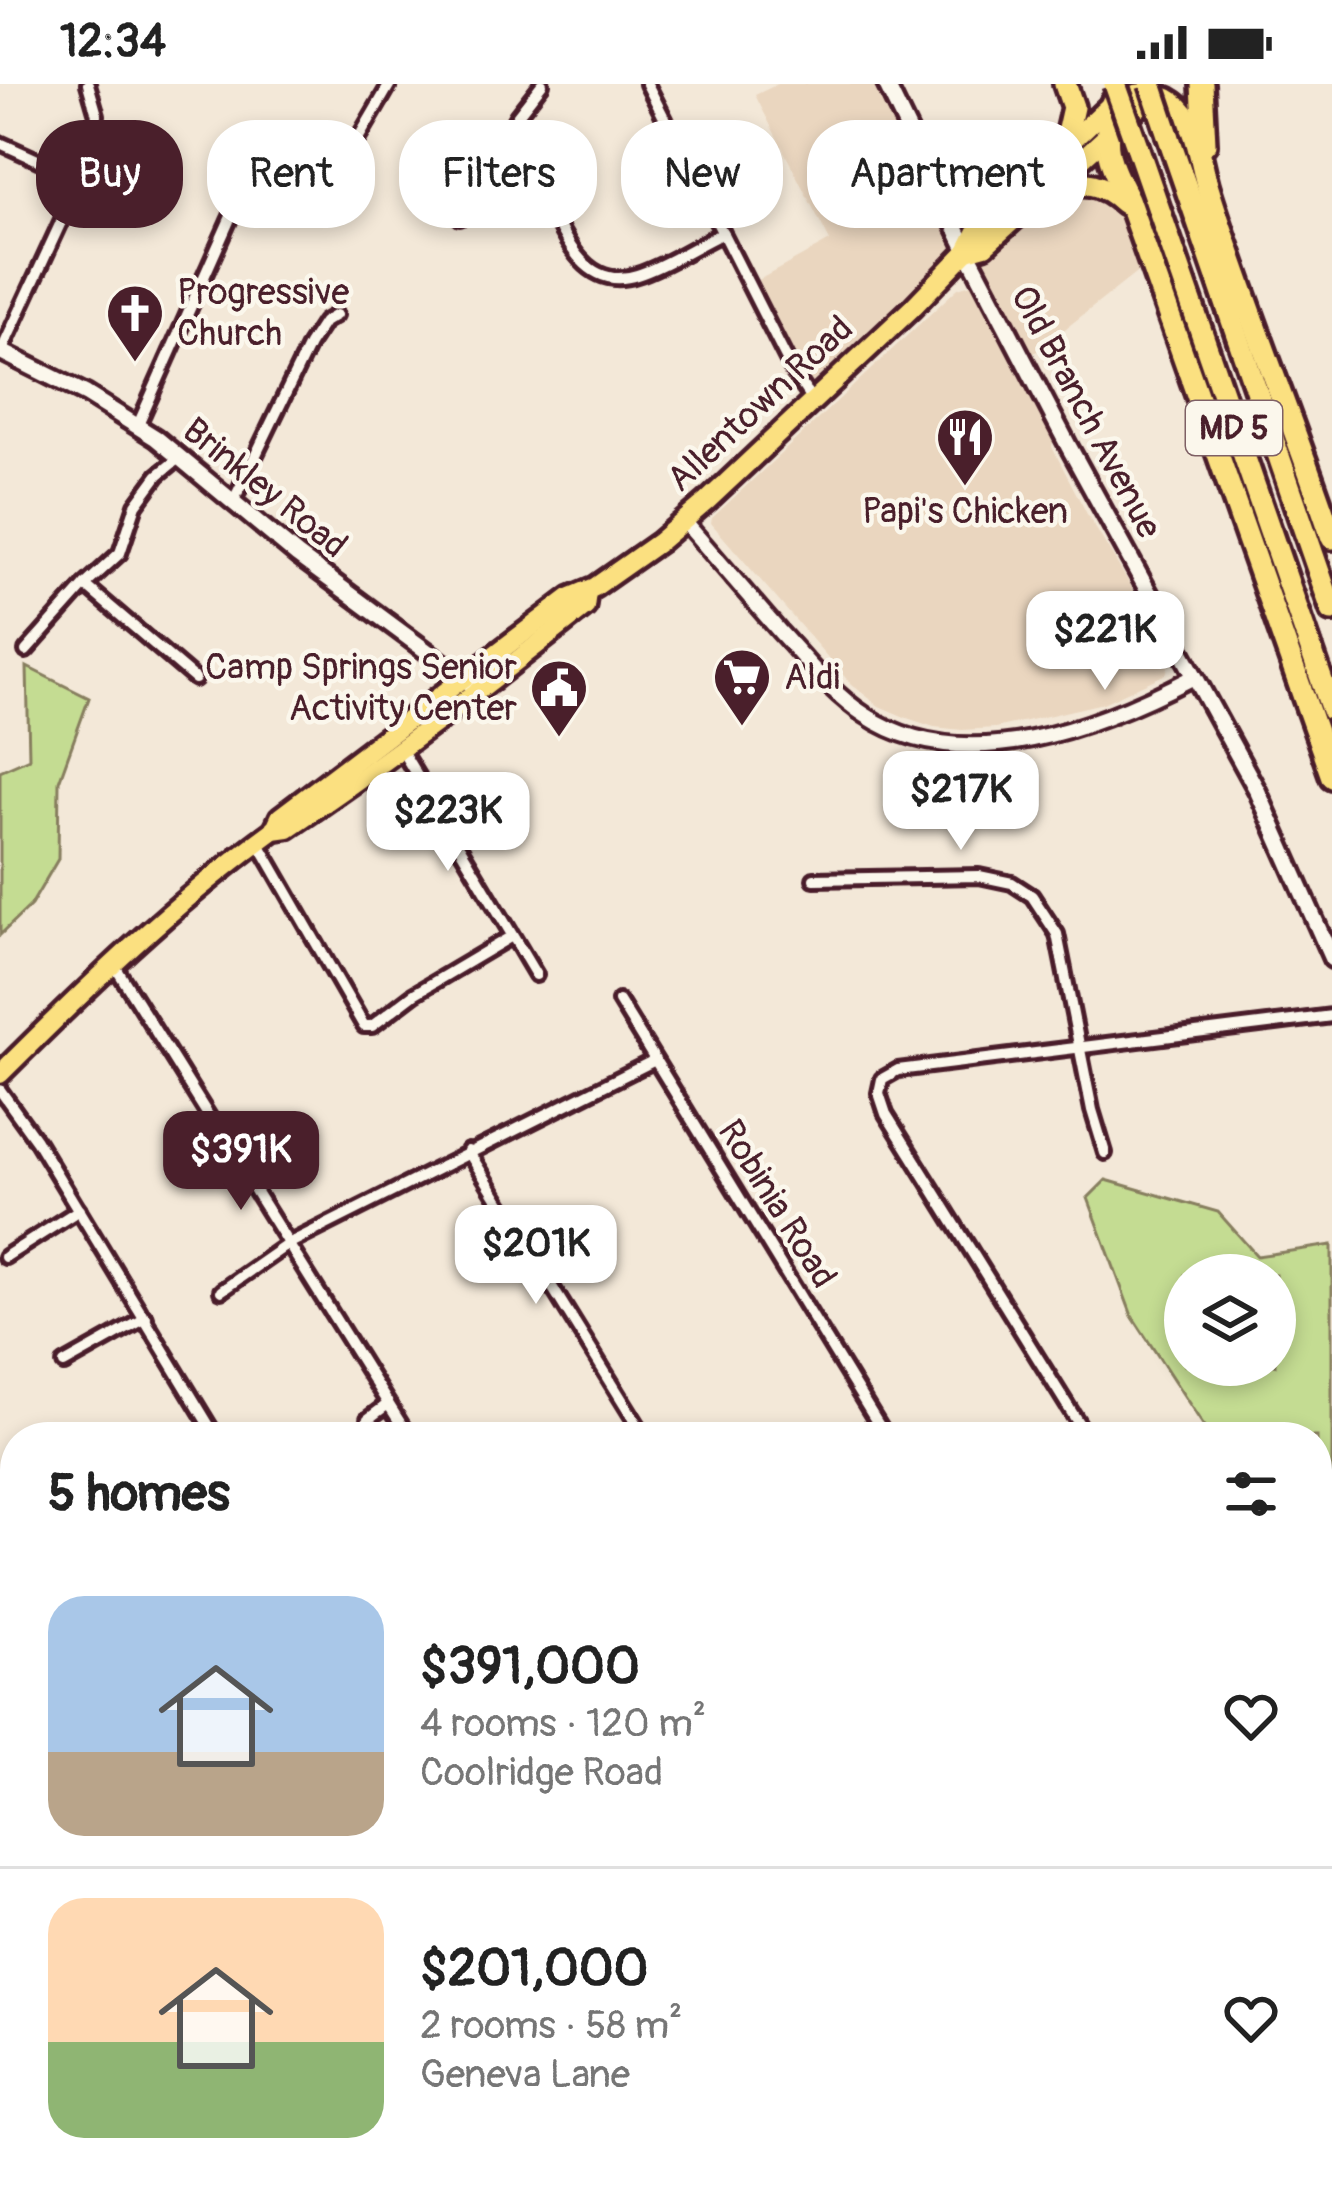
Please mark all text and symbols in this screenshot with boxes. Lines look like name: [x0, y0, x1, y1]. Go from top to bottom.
text: 12:34: [60, 14, 166, 70]
chip: Buy: [36, 120, 183, 228]
chip: Rent: [207, 120, 375, 228]
chip: Filters: [399, 120, 597, 228]
chip: New: [621, 120, 783, 228]
chip: Apartment: [807, 120, 1087, 228]
place label: Progressive Church: [177, 270, 349, 356]
street label: Old Branch Avenue: [1000, 278, 1172, 546]
church icon: Progressive Church: [104, 282, 166, 364]
street label: Allentown Road: [658, 306, 862, 502]
road number: MD 5: [1186, 401, 1282, 455]
restaurant icon: Papi's Chicken: [934, 406, 996, 488]
street label: Brinkley Road: [174, 408, 356, 568]
place label: Papi's Chicken: [862, 489, 1068, 534]
pin: $221K: [1021, 591, 1189, 693]
text: $221K: [1053, 605, 1157, 654]
place label: Camp Springs Senior Activity Center: [205, 645, 517, 731]
supermarket icon: Aldi: [711, 646, 773, 728]
place label: Aldi: [784, 655, 840, 700]
public building icon: Camp Springs Senior Activity Center: [528, 657, 590, 739]
pin: $217K: [877, 751, 1045, 853]
text: $217K: [910, 765, 1012, 814]
pin: $223K: [364, 772, 532, 874]
text: $223K: [394, 786, 502, 835]
pin: $391K: [157, 1111, 325, 1213]
street label: Robinia Road: [708, 1112, 846, 1296]
text: $391K: [190, 1125, 292, 1174]
pin: $201K: [452, 1205, 620, 1307]
text: $201K: [482, 1219, 590, 1268]
map controls: [1164, 1254, 1296, 1386]
button: layers: [1164, 1254, 1296, 1386]
icon: filters: [1218, 1461, 1284, 1527]
text: 5 homes: [48, 1462, 230, 1526]
text: $391,000: [420, 1635, 640, 1699]
icon: home: [144, 1644, 288, 1788]
icon: heart: [1218, 1683, 1284, 1749]
text: 4 rooms · 120 m²: [420, 1699, 706, 1748]
text: Coolridge Road: [420, 1748, 663, 1797]
text: $201,000: [420, 1937, 648, 2001]
icon: home: [144, 1946, 288, 2090]
icon: heart: [1218, 1985, 1284, 2051]
text: 2 rooms · 58 m²: [420, 2001, 682, 2050]
text: Geneva Lane: [420, 2050, 630, 2099]

